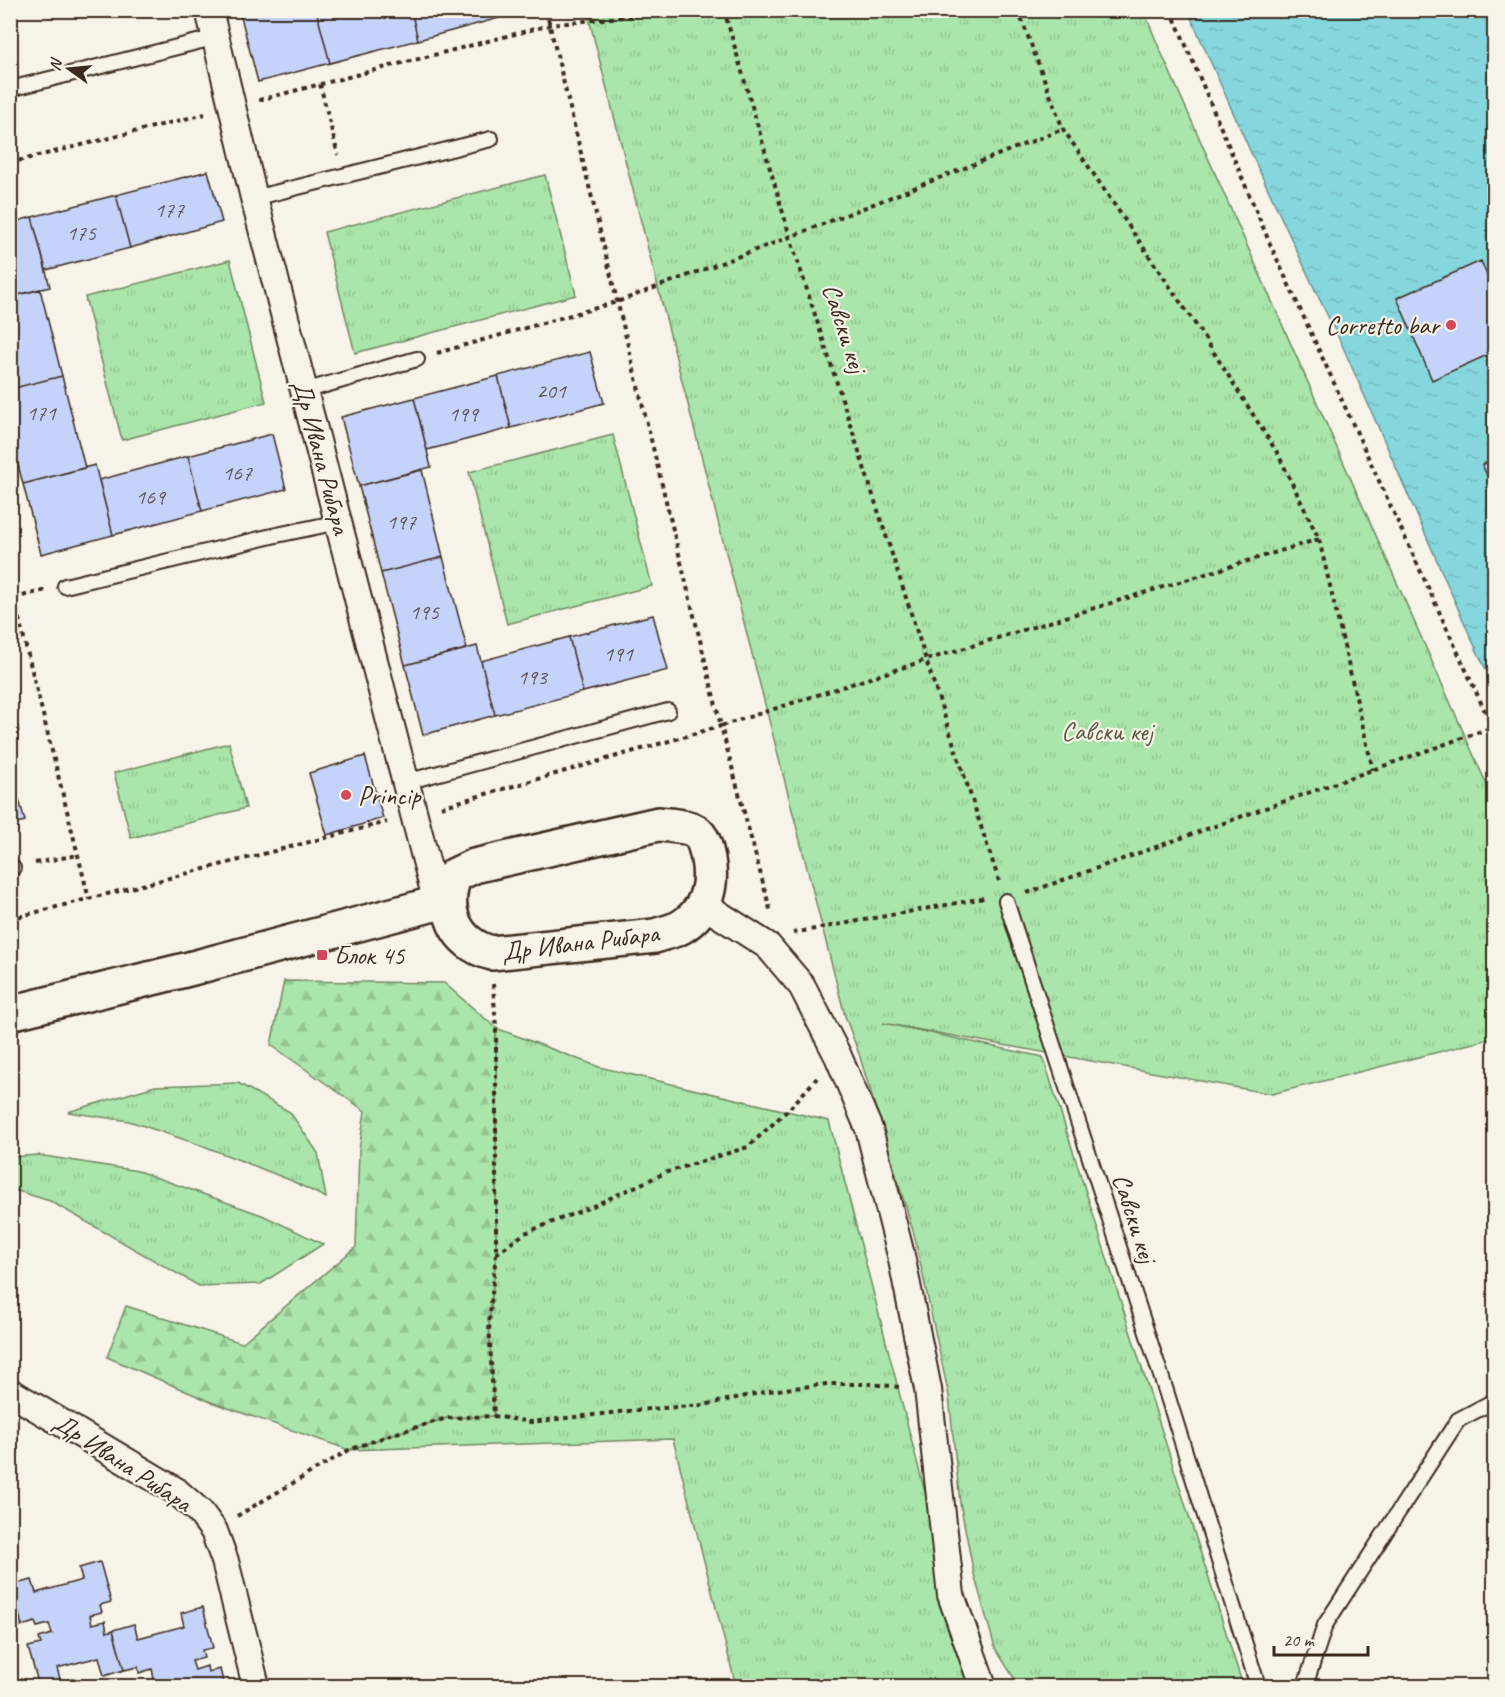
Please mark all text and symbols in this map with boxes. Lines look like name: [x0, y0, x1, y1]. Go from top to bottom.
north arrow: [39, 39, 99, 99]
text: N: [45, 55, 67, 73]
house number: 177: [154, 196, 185, 224]
house number: 175: [66, 219, 97, 247]
street label: Савски кеј: [815, 280, 875, 379]
place label: Corretto bar: [1326, 309, 1442, 342]
marker: Corretto bar: [1444, 318, 1458, 332]
street label: Др Ивана Рибара: [285, 377, 358, 539]
house number: 201: [536, 377, 567, 405]
house number: 171: [26, 399, 57, 427]
house number: 199: [448, 400, 480, 428]
house number: 167: [222, 459, 253, 487]
house number: 169: [135, 483, 167, 511]
house number: 197: [386, 508, 417, 536]
house number: 195: [409, 598, 440, 626]
house number: 191: [603, 640, 634, 668]
house number: 193: [517, 663, 549, 691]
park label: Савски кеј: [1061, 715, 1155, 748]
place label: Princip: [358, 779, 422, 812]
marker: Princip: [339, 788, 353, 802]
street label: Др Ивана Рибара: [500, 916, 662, 969]
place label: Блок 45: [334, 939, 406, 972]
marker: Блок 45: [315, 948, 329, 962]
street label: Савски кеј: [1105, 1170, 1165, 1269]
street label: Др Ивана Рибара: [47, 1406, 199, 1520]
scale bar: [1274, 1619, 1368, 1657]
text: 20 m: [1283, 1629, 1316, 1651]

